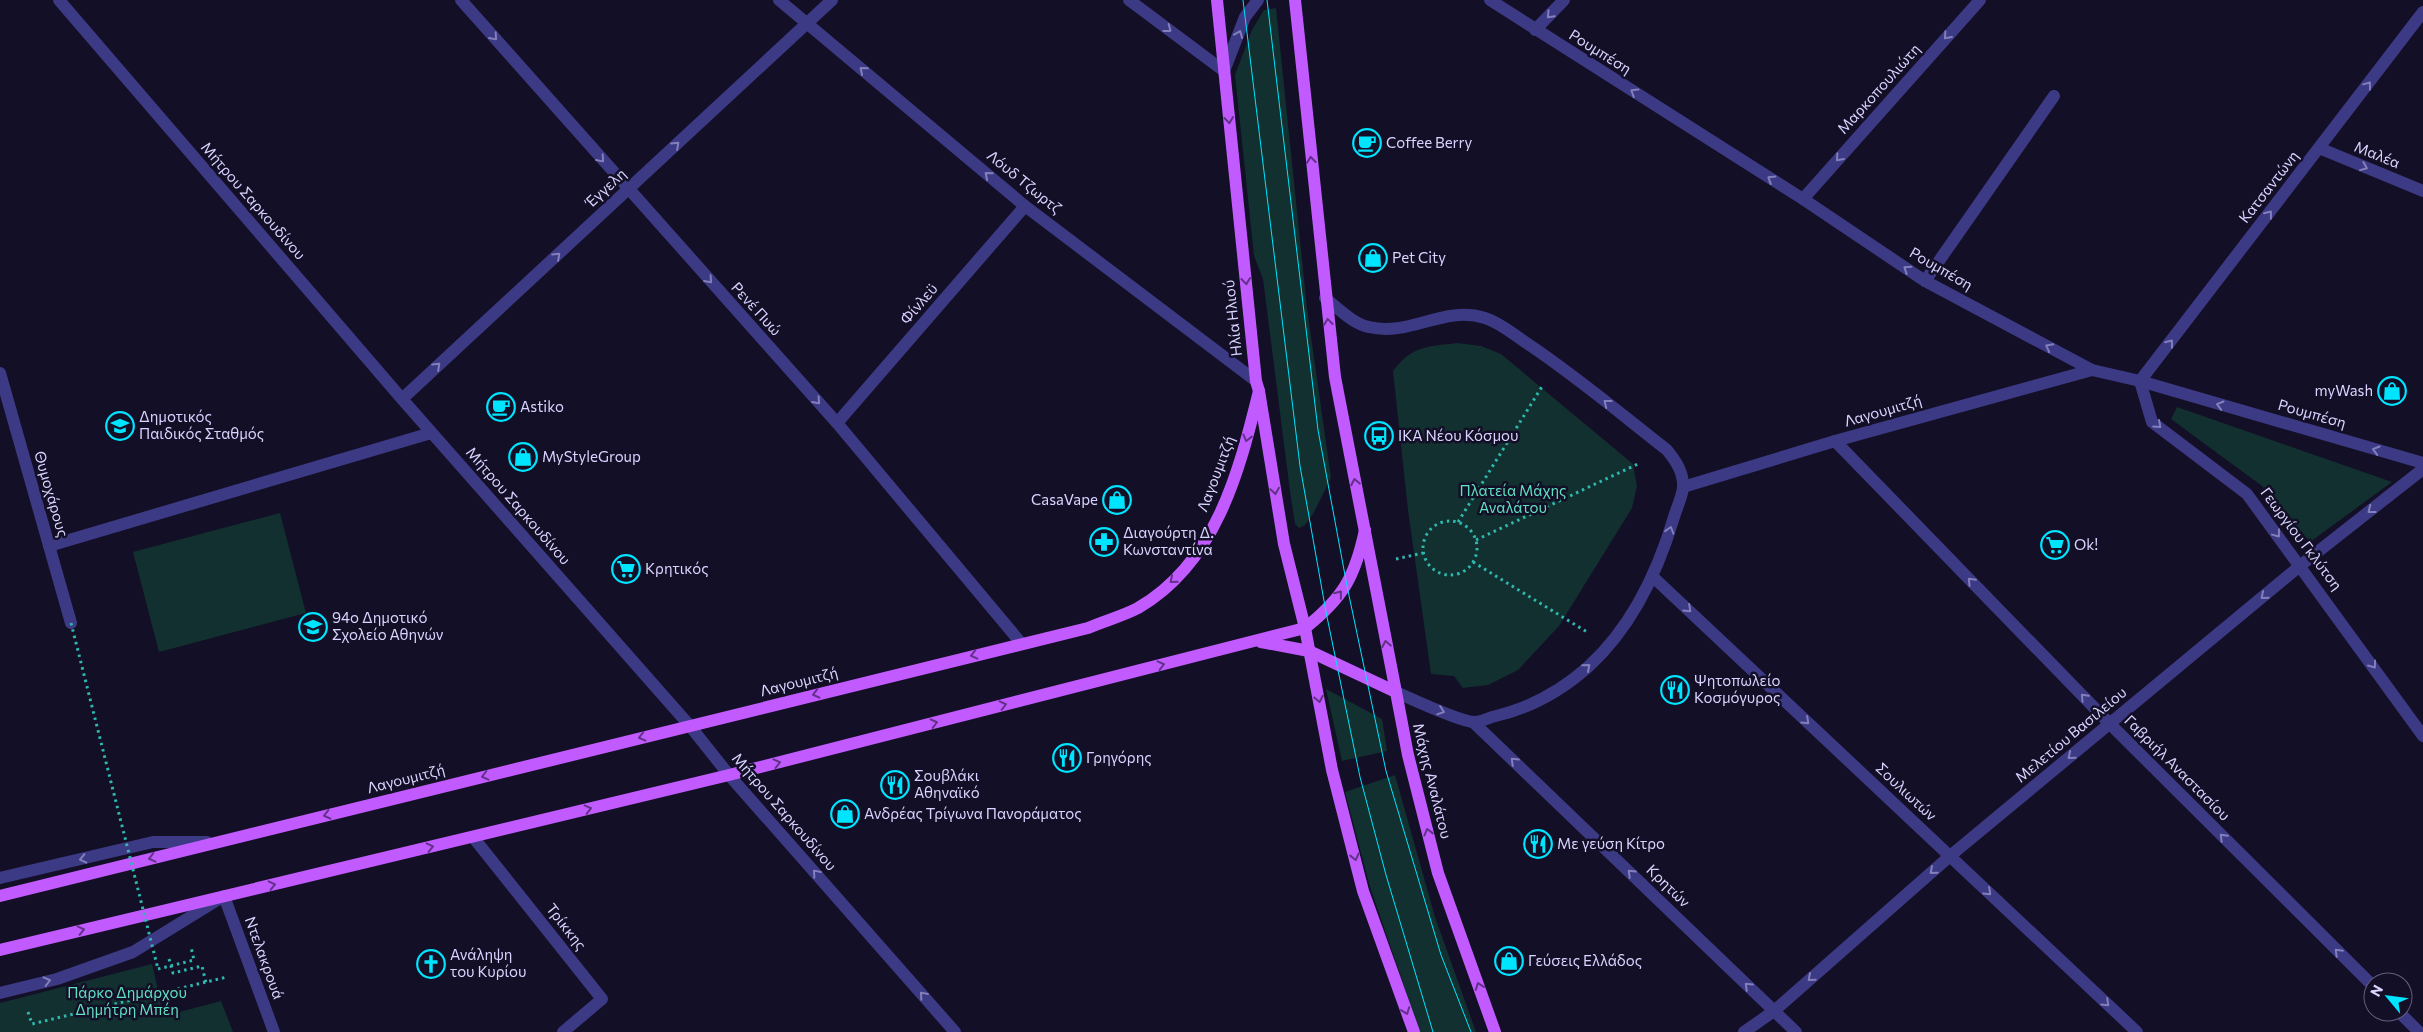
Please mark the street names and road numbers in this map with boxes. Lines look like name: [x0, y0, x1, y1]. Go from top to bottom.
street label: Ρουμπέση: [1566, 25, 1635, 77]
street label: Μαρκοπουλιώτη: [1833, 40, 1923, 137]
street label: Μαλέα: [2352, 137, 2403, 171]
street label: Μήτρου Σαρκουδίνου: [198, 138, 310, 263]
street label: Λόυδ Τζωρτζ: [984, 146, 1065, 217]
street label: Κατσαντώνη: [2234, 147, 2302, 226]
street label: Έγγελη: [580, 164, 629, 212]
street label: Ρουμπέση: [1907, 243, 1976, 293]
street label: Ρενέ Πυώ: [728, 278, 785, 339]
street label: Φίνλεϋ: [896, 279, 941, 327]
street label: Ηλία Ηλιού: [1219, 279, 1245, 357]
street label: Λαγουμιτζή: [1842, 390, 1924, 430]
street label: Ρουμπέση: [2276, 395, 2348, 431]
street label: Λαγουμιτζή: [1192, 433, 1238, 514]
street label: Μήτρου Σαρκουδίνου: [463, 443, 575, 568]
street label: Θυμοχάρους: [31, 449, 73, 539]
street label: Γεωργίου Γκλύτση: [2257, 483, 2346, 593]
street label: Λαγουμιτζή: [758, 663, 840, 699]
street label: Μελετίου Βασιλείου: [2011, 683, 2130, 786]
street label: Γαβριήλ Αναστασίου: [2121, 711, 2234, 824]
street label: Μάχης Αναλάτου: [1410, 721, 1456, 840]
street label: Μήτρου Σαρκουδίνου: [729, 749, 841, 874]
street label: Σουλιωτών: [1873, 759, 1941, 824]
street label: Λαγουμιτζή: [365, 760, 447, 796]
street label: Κρητών: [1643, 860, 1695, 911]
street label: Τρίκκης: [543, 899, 591, 953]
street label: Ντελακρουά: [242, 914, 288, 1001]

